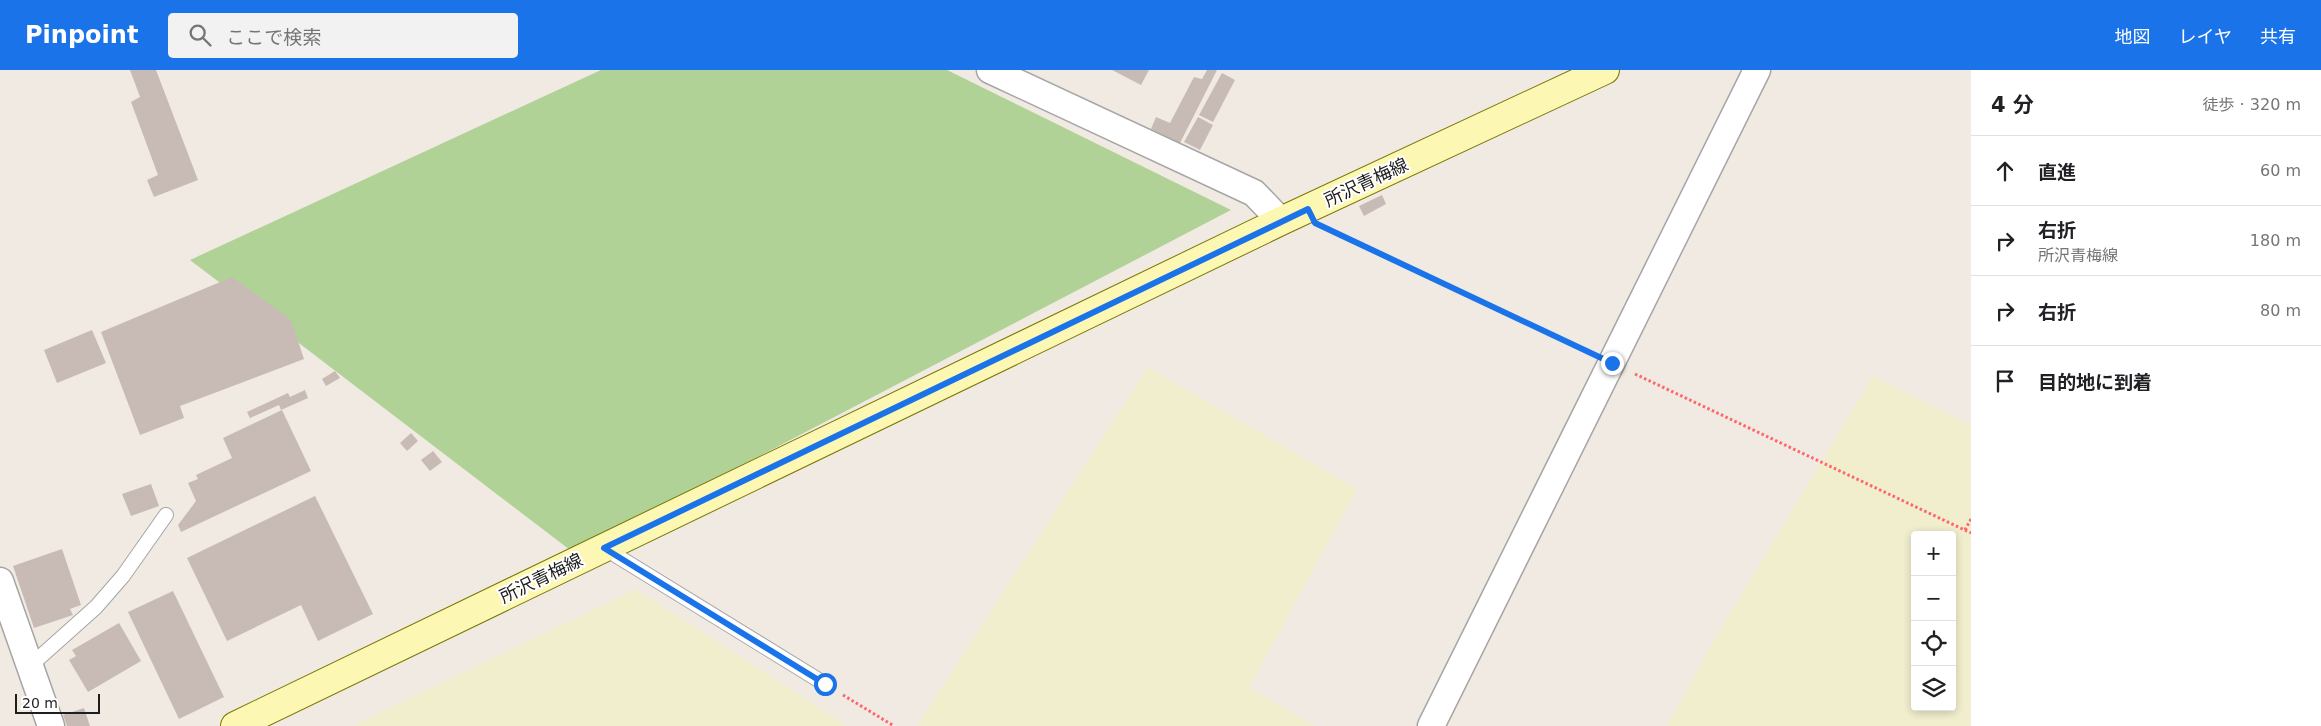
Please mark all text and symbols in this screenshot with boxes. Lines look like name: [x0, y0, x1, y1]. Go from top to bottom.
search box: [168, 13, 518, 58]
text: Pinpoint: [25, 21, 138, 49]
icon: search: [186, 21, 214, 49]
text: ここで検索: [226, 26, 321, 48]
text: 地図: [2115, 26, 2151, 47]
text: レイヤ: [2179, 26, 2232, 47]
text: 共有: [2260, 26, 2296, 47]
text: 4 分: [1991, 93, 2034, 117]
text: 徒歩 · 320 m: [2203, 95, 2301, 114]
street label: 所沢青梅線: [1321, 153, 1411, 211]
icon: ahead: [1991, 157, 2019, 185]
text: 直進: [2038, 161, 2076, 183]
text: 60 m: [2260, 161, 2301, 180]
text: 右折: [2038, 219, 2076, 241]
icon: right: [1991, 227, 2019, 255]
text: 180 m: [2250, 231, 2301, 250]
text: 所沢青梅線: [2038, 246, 2118, 265]
icon: right: [1991, 297, 2019, 325]
text: 右折: [2038, 301, 2076, 323]
text: 80 m: [2260, 301, 2301, 320]
route end: [1601, 352, 1624, 375]
icon: arrive: [1991, 367, 2019, 395]
text: 目的地に到着: [2038, 371, 2152, 393]
map controls: [1911, 531, 1956, 711]
button: +: [1911, 531, 1956, 576]
street label: 所沢青梅線: [496, 549, 586, 607]
button: −: [1911, 576, 1956, 621]
button: locate: [1911, 621, 1956, 666]
button: layers: [1911, 666, 1956, 711]
route start: [814, 673, 837, 696]
scale bar: [15, 691, 100, 714]
text: 20 m: [22, 695, 58, 711]

